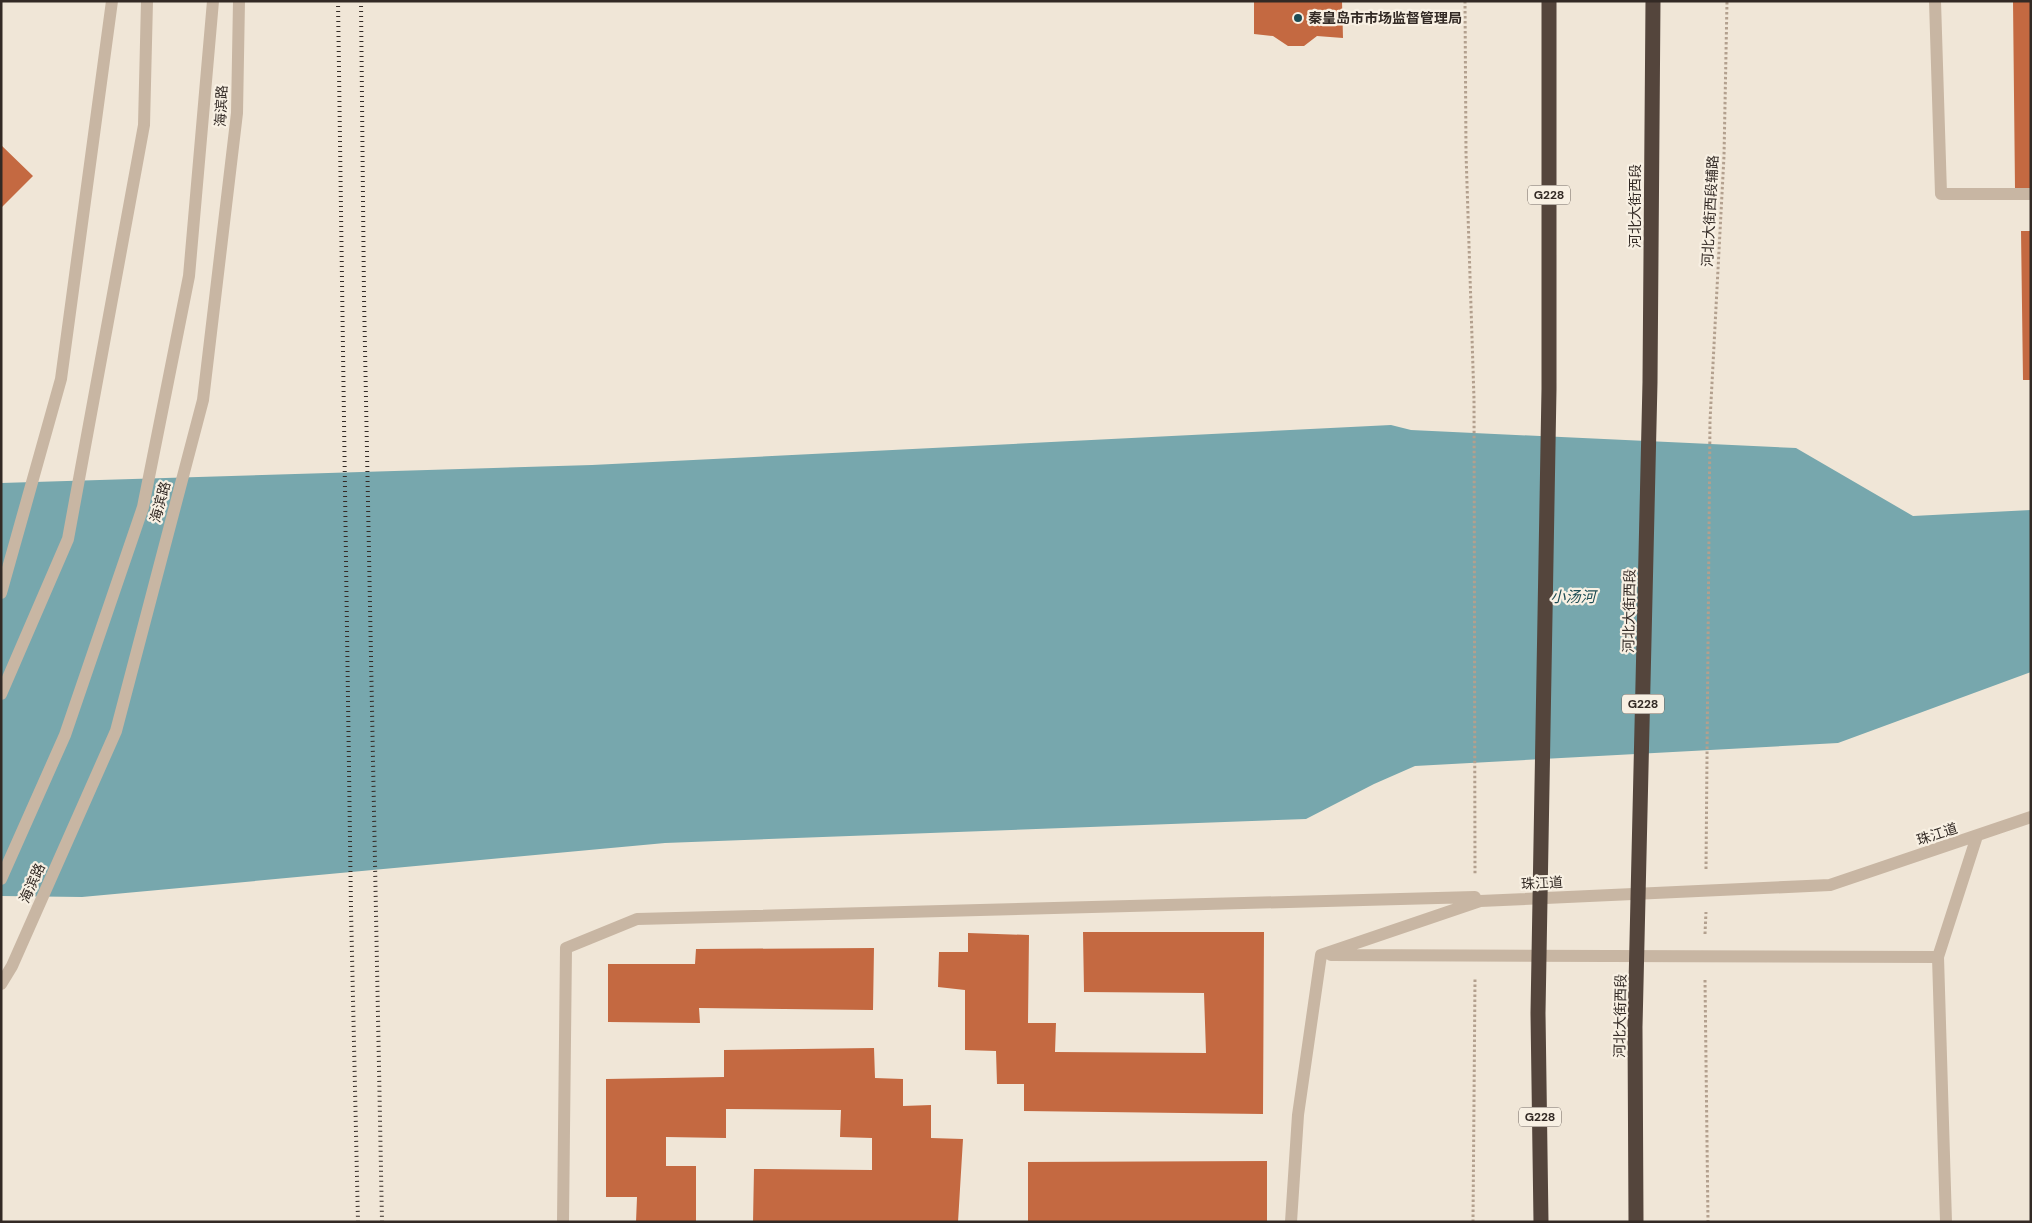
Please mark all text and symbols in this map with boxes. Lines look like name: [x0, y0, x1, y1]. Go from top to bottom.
place label: 秦皇岛市市场监督管理局: [1308, 9, 1462, 27]
marker: 秦皇岛市市场监督管理局: [1292, 12, 1304, 24]
street label: 海滨路: [211, 85, 231, 127]
street label: 河北大街西段辅路: [1698, 155, 1722, 267]
street label: 河北大街西段: [1626, 164, 1644, 248]
road number: G228: [1528, 186, 1570, 204]
street label: 海滨路: [146, 479, 174, 525]
street label: 河北大街西段: [1619, 569, 1639, 653]
water label: 小汤河: [1550, 587, 1598, 607]
road number: G228: [1622, 694, 1664, 714]
street label: 珠江道: [1914, 819, 1960, 849]
street label: 海滨路: [15, 860, 49, 906]
street label: 珠江道: [1521, 873, 1563, 893]
street label: 河北大街西段: [1610, 974, 1630, 1058]
road number: G228: [1519, 1108, 1561, 1126]

